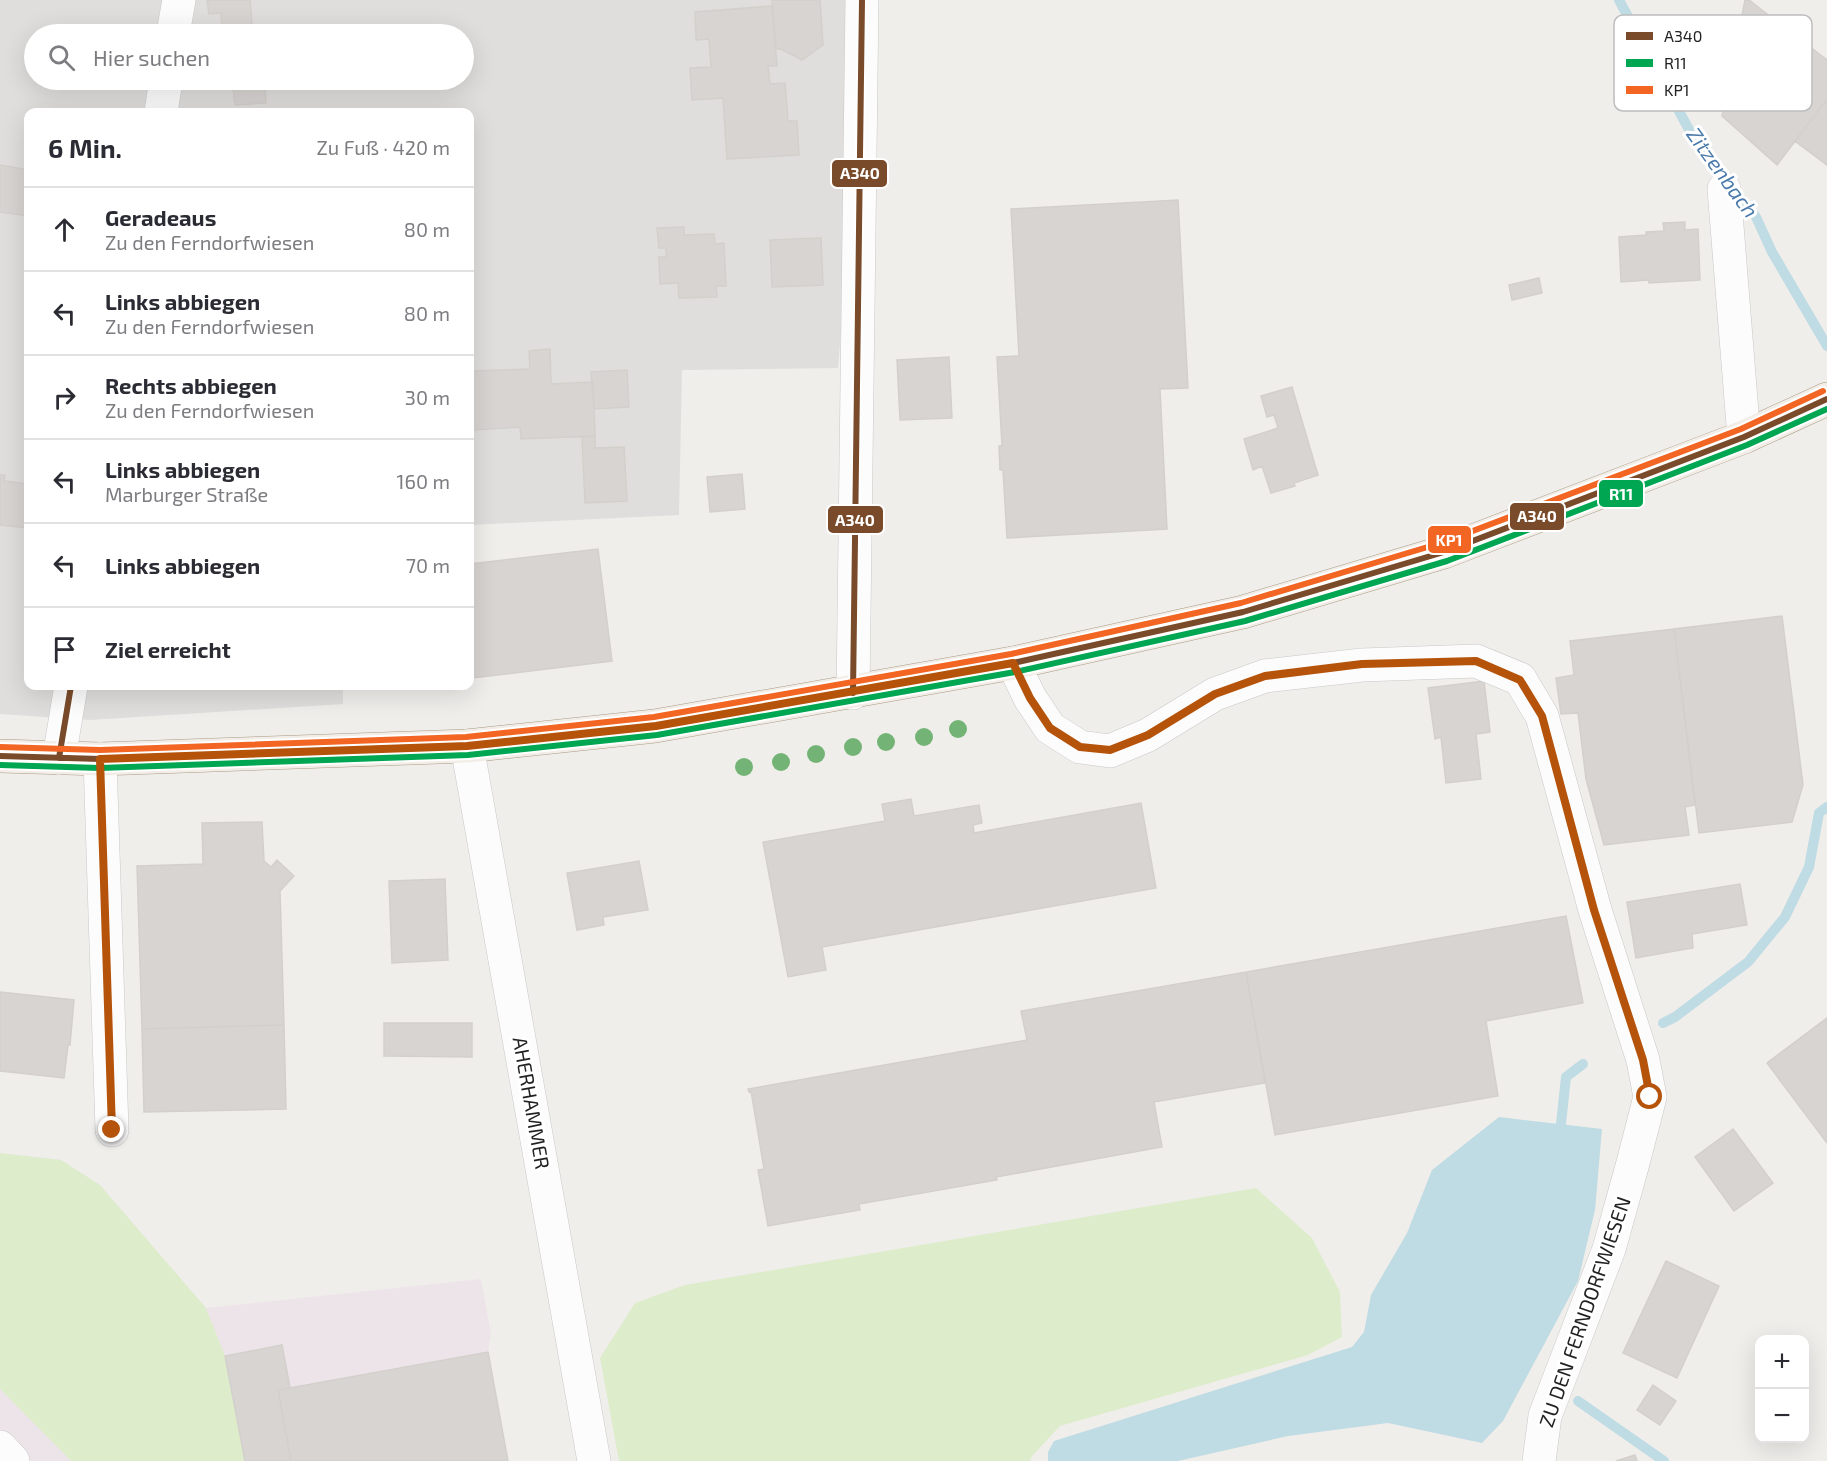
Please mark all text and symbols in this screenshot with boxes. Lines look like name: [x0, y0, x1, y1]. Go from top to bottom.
legend: [1614, 15, 1812, 111]
search box: [24, 24, 474, 90]
text: A340: [1664, 26, 1702, 45]
icon: search: [45, 41, 78, 74]
text: Hier suchen: [93, 44, 210, 70]
text: R11: [1664, 53, 1687, 72]
text: KP1: [1664, 80, 1689, 99]
water label: Zitzenbach: [1682, 122, 1764, 222]
text: 6 Min.: [48, 132, 122, 163]
text: Zu Fuß · 420 m: [317, 135, 450, 159]
line badge: A340: [831, 159, 888, 188]
text: A340: [840, 163, 880, 182]
text: Geradeaus: [105, 204, 216, 230]
icon: ahead: [48, 213, 81, 246]
text: 80 m: [404, 217, 450, 241]
text: Zu den Ferndorfwiesen: [105, 230, 314, 254]
text: Links abbiegen: [105, 288, 260, 314]
icon: left: [48, 297, 81, 330]
text: 80 m: [404, 301, 450, 325]
text: Zu den Ferndorfwiesen: [105, 314, 314, 338]
text: Rechts abbiegen: [105, 372, 277, 398]
icon: right: [48, 381, 81, 414]
text: 30 m: [405, 385, 450, 409]
text: Zu den Ferndorfwiesen: [105, 398, 314, 422]
text: Links abbiegen: [105, 456, 260, 482]
icon: left: [48, 465, 81, 498]
text: 160 m: [397, 469, 450, 493]
line badge: R11: [1598, 479, 1644, 508]
text: Marburger Straße: [105, 482, 268, 506]
text: R11: [1609, 484, 1633, 503]
line badge: A340: [1509, 502, 1565, 531]
line badge: A340: [827, 505, 884, 534]
text: A340: [1517, 506, 1557, 525]
text: A340: [835, 510, 875, 529]
line badge: KP1: [1427, 525, 1472, 554]
text: KP1: [1436, 530, 1462, 549]
icon: left: [48, 549, 81, 582]
text: Links abbiegen: [105, 552, 260, 578]
text: 70 m: [406, 553, 450, 577]
icon: arrive: [48, 633, 81, 666]
text: Ziel erreicht: [105, 636, 231, 662]
street label: AHERHAMMER: [509, 1035, 555, 1171]
route start: [1636, 1083, 1662, 1109]
route end: [98, 1116, 124, 1142]
street label: ZU DEN FERNDORFWIESEN: [1533, 1193, 1635, 1430]
map controls: [1755, 1335, 1809, 1443]
button: +: [1755, 1335, 1809, 1389]
button: −: [1755, 1389, 1809, 1443]

